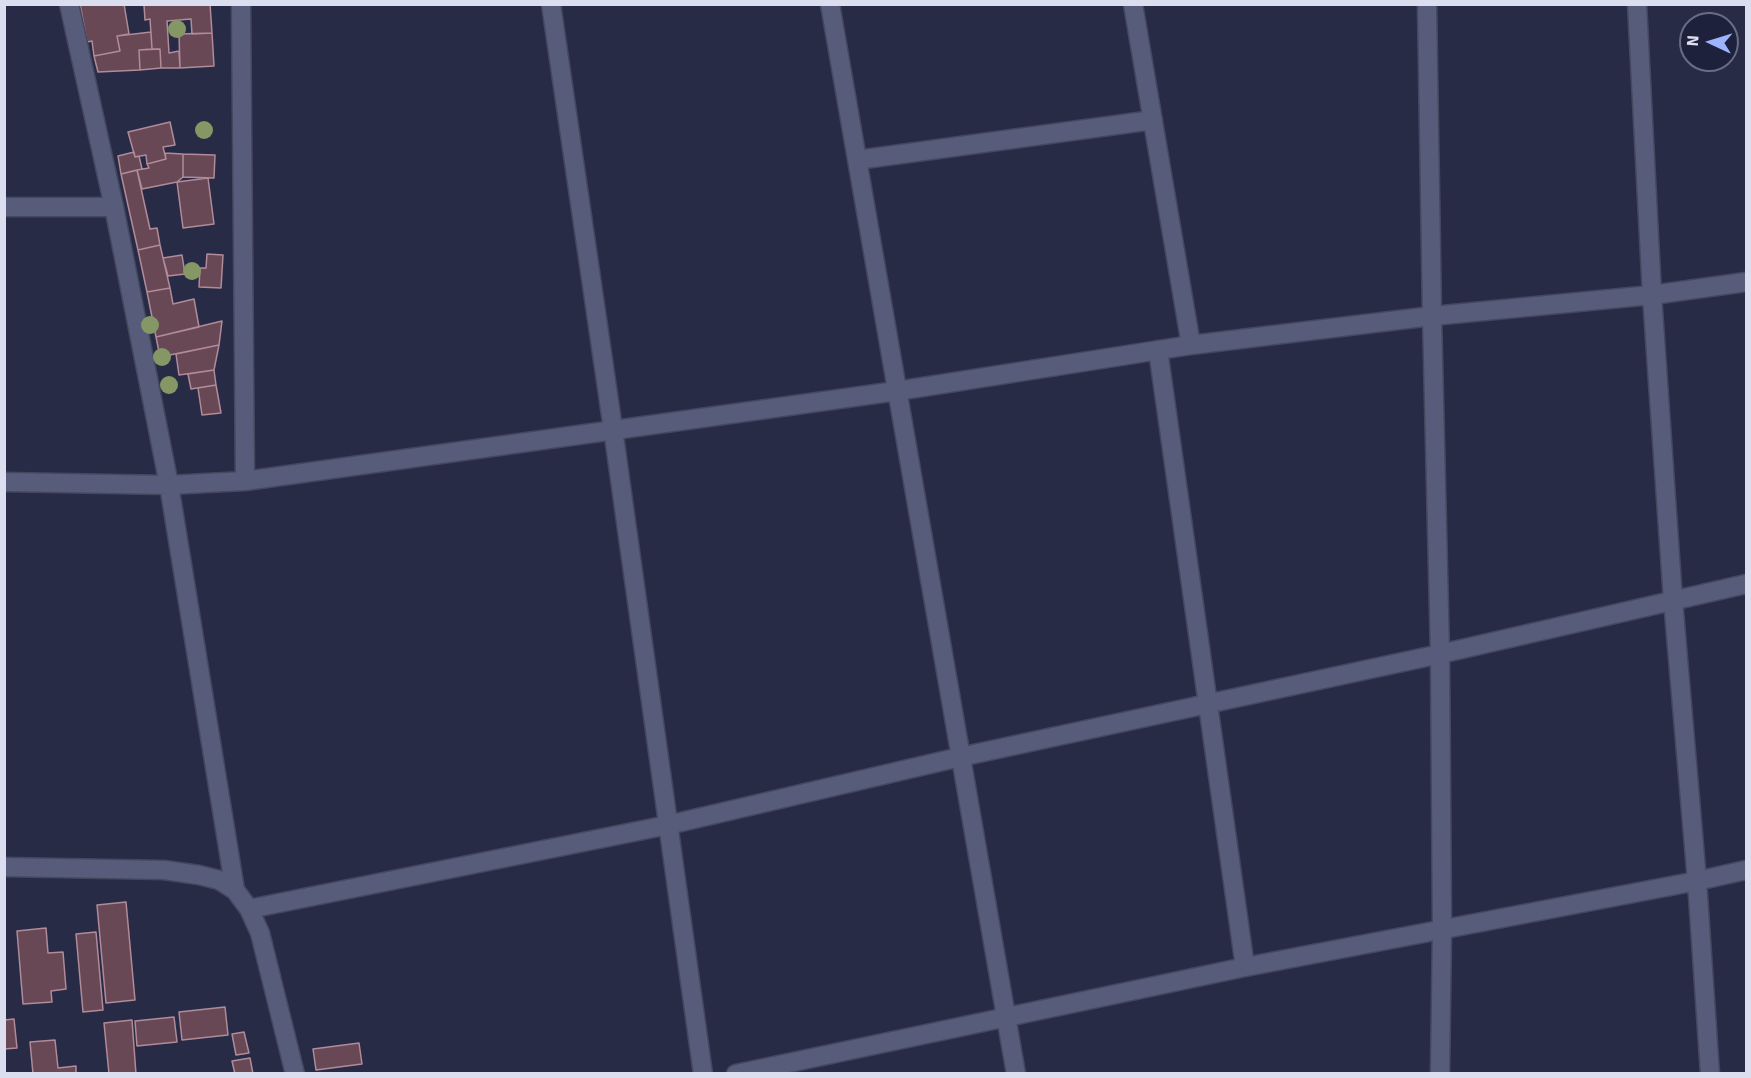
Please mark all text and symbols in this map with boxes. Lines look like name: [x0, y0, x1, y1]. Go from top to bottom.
north arrow: [1679, 12, 1739, 72]
text: N: [1683, 35, 1703, 47]

